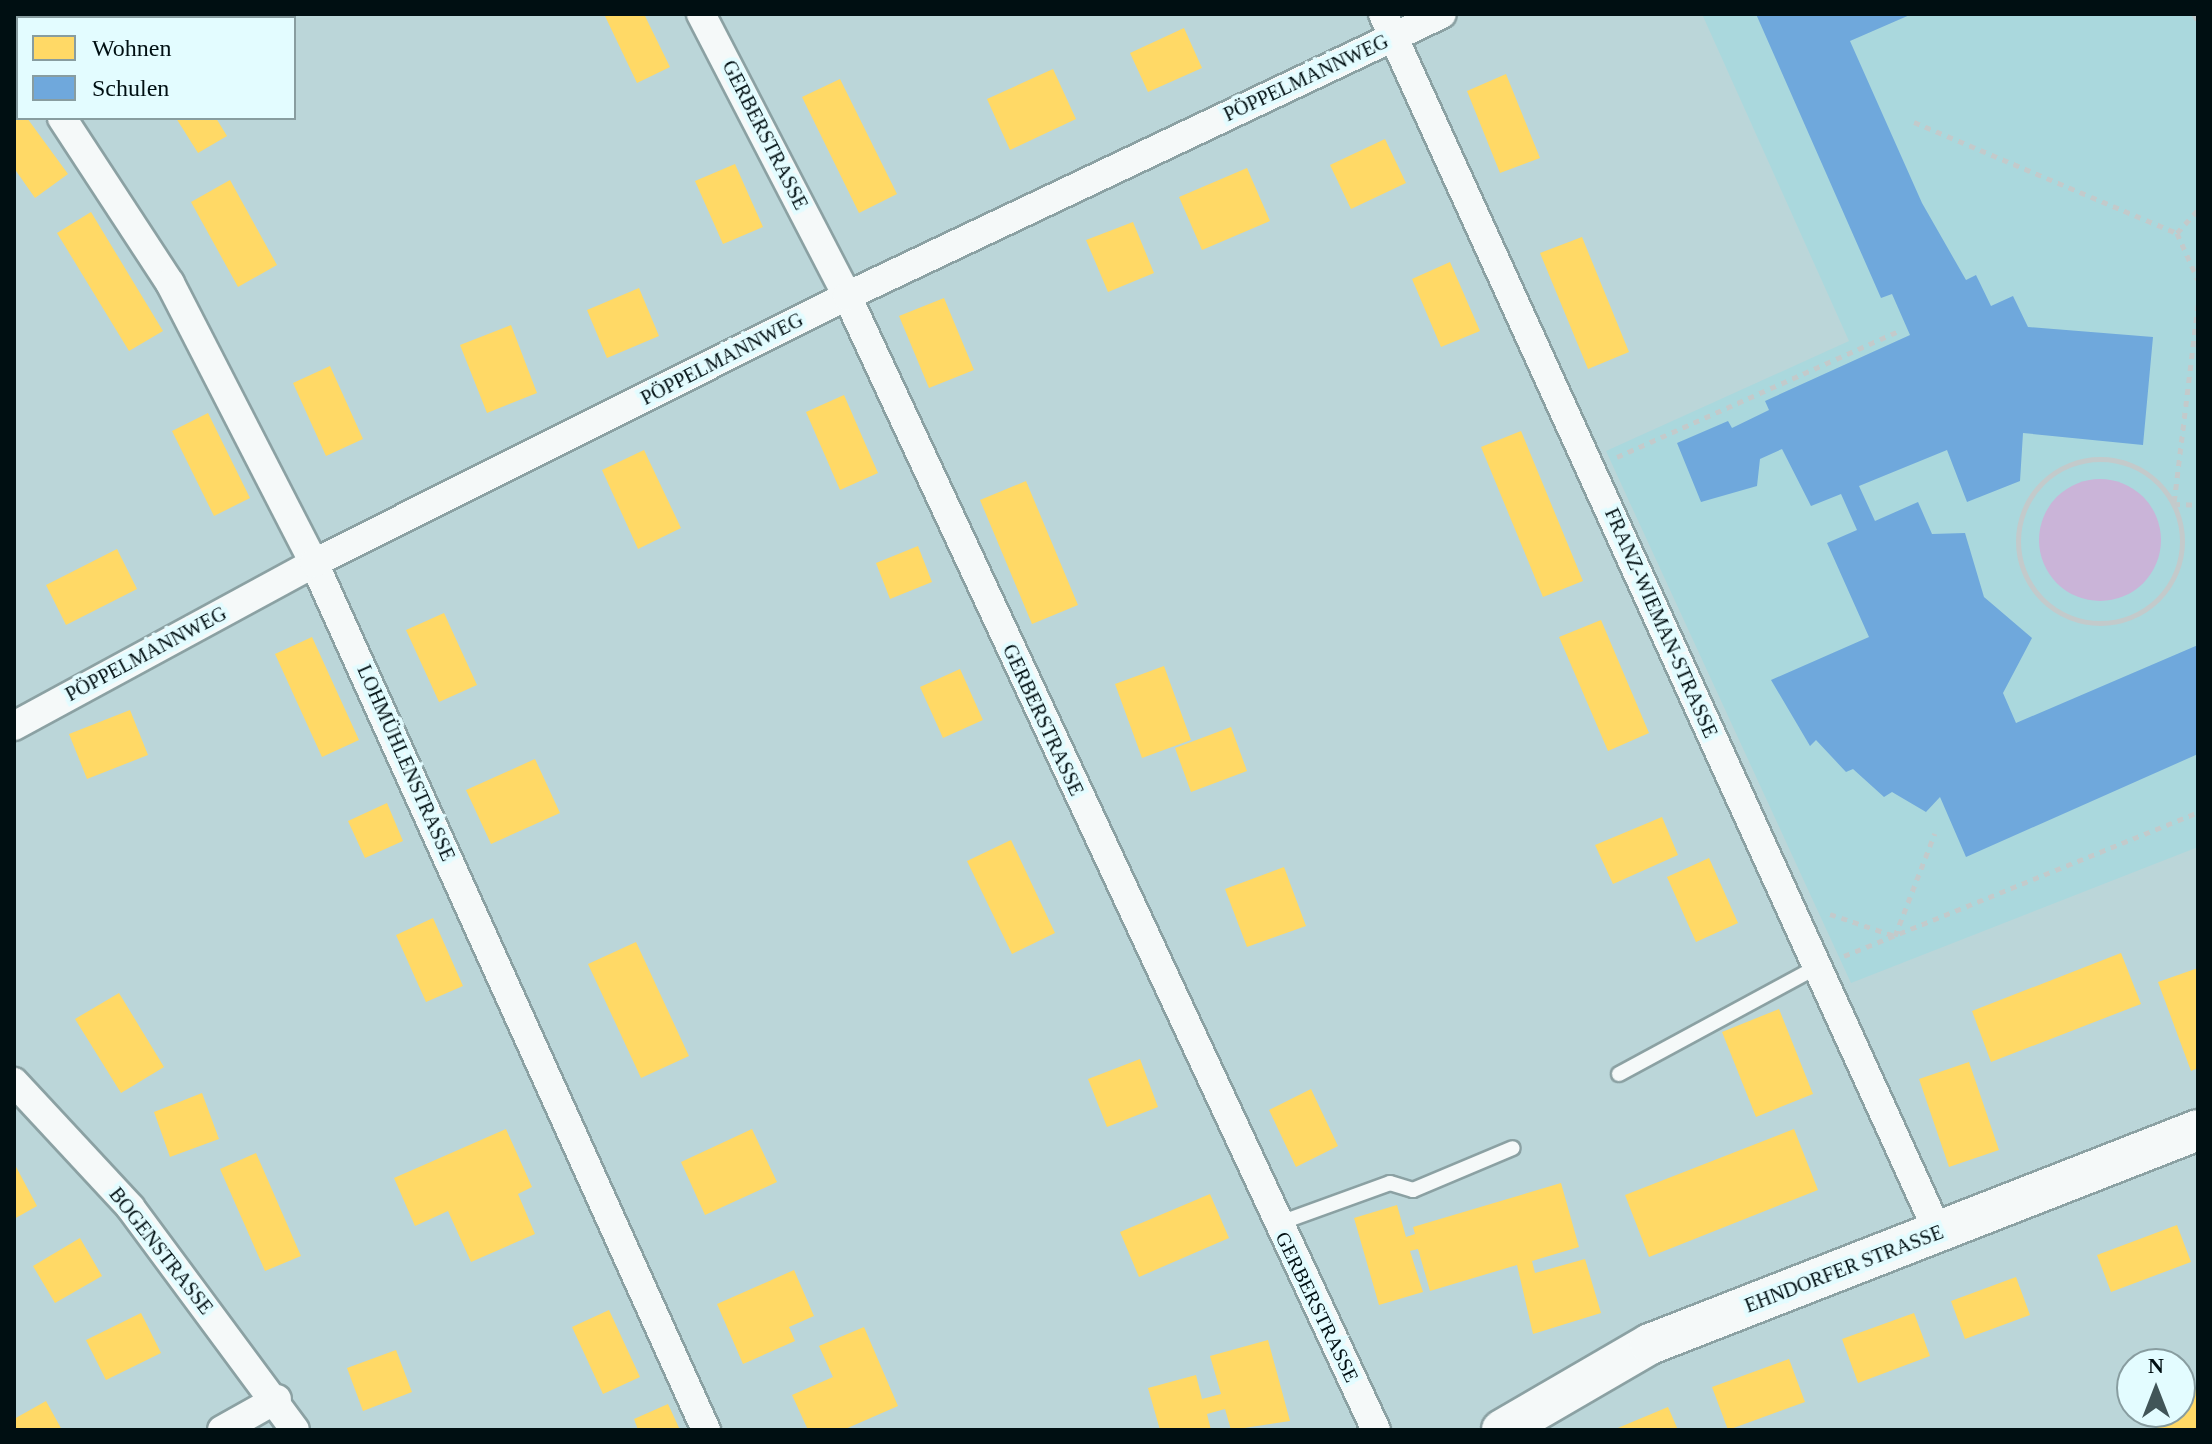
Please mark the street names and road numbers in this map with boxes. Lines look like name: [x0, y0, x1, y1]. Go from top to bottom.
street label: PÖPPELMANNWEG: [1220, 29, 1392, 127]
street label: GERBERSTRASSE: [717, 56, 813, 214]
street label: PÖPPELMANNWEG: [637, 308, 807, 410]
street label: FRANZ-WIEMAN-STRASSE: [1599, 504, 1723, 742]
street label: PÖPPELMANNWEG: [61, 601, 231, 707]
street label: GERBERSTRASSE: [997, 640, 1089, 800]
street label: LOHMÜHLENSTRASSE: [352, 661, 460, 865]
street label: BOGENSTRASSE: [104, 1183, 218, 1319]
street label: EHNDORFER STRASSE: [1741, 1220, 1947, 1318]
street label: GERBERSTRASSE: [1270, 1228, 1364, 1386]

